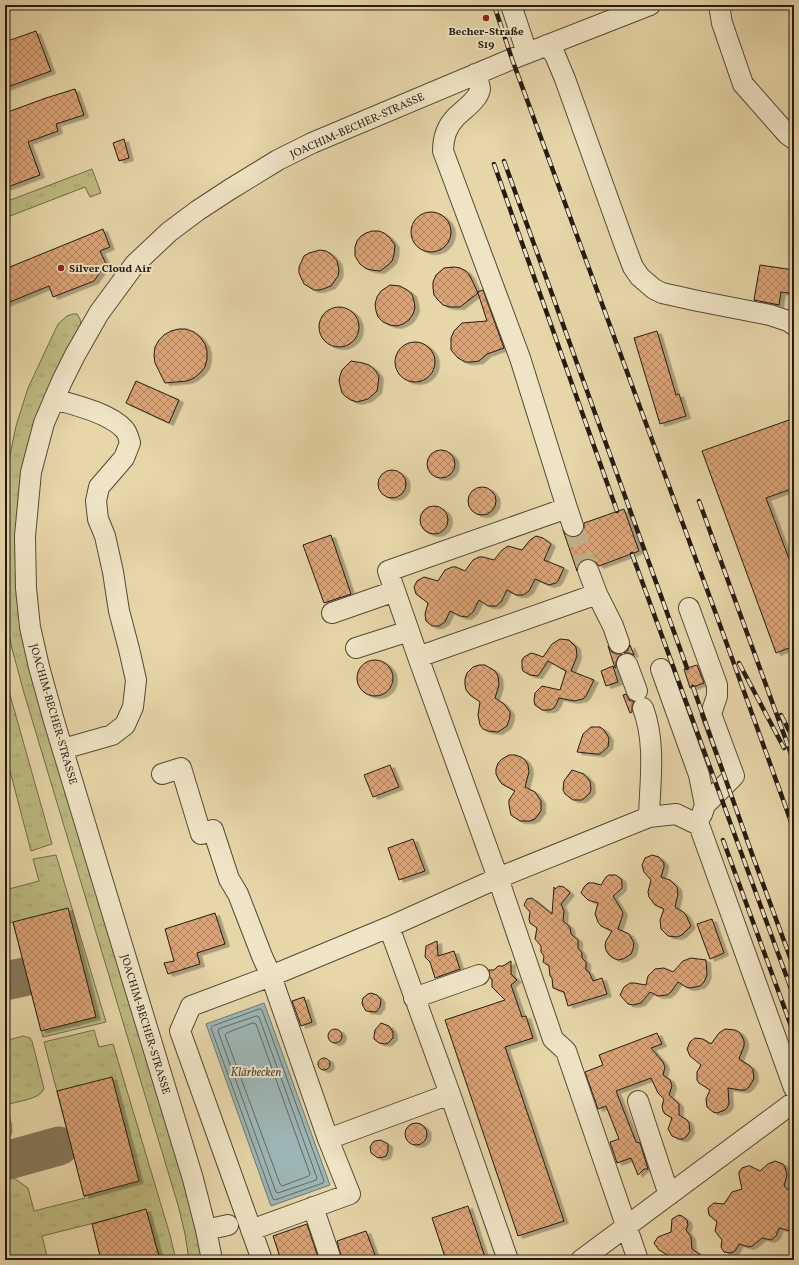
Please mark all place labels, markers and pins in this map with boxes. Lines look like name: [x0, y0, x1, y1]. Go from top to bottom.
marker: Becher-Straße S19: [481, 13, 491, 23]
place label: Becher-Straße S19: [448, 25, 524, 53]
place label: Silver Cloud Air: [69, 262, 152, 277]
marker: Silver Cloud Air: [56, 263, 66, 273]

